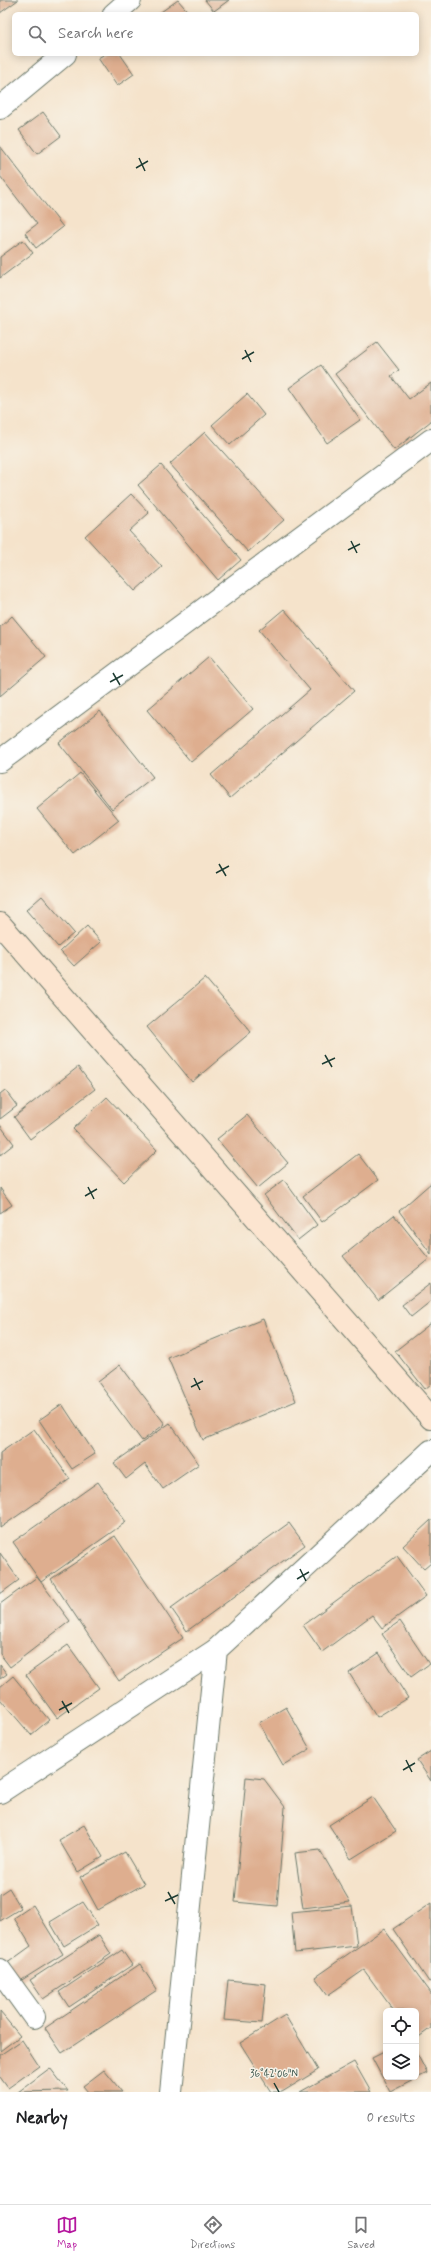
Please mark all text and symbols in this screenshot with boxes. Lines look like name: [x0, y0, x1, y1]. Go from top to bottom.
search box: [12, 12, 419, 56]
icon: search: [26, 23, 48, 45]
text: Search here: [58, 24, 134, 44]
map controls: [383, 2008, 419, 2080]
button: locate: [383, 2008, 419, 2044]
button: layers: [383, 2044, 419, 2080]
text: 36°42'06"N: [250, 2067, 298, 2081]
text: Nearby: [16, 2107, 68, 2129]
text: 0 results: [367, 2110, 415, 2127]
tab: Map: [56, 2214, 78, 2252]
tab: Directions: [190, 2214, 235, 2252]
tab: Saved: [347, 2214, 375, 2252]

